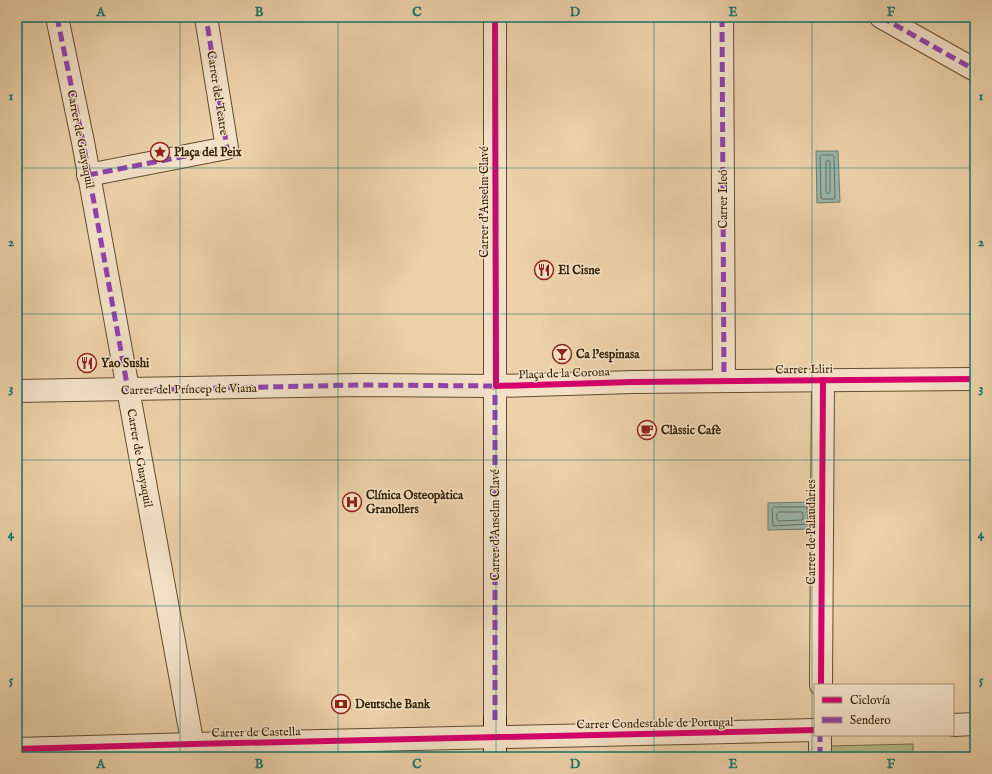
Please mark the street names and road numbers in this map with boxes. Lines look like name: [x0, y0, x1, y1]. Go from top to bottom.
street label: Carrer del Teatre: [203, 50, 232, 137]
street label: Carrer de Guayaquil: [63, 89, 98, 191]
street label: Carrer d'Anselm Clavé: [477, 146, 492, 258]
street label: Carrer Lleó: [716, 169, 731, 228]
street label: Carrer Lliri: [775, 361, 833, 378]
street label: Plaça de la Corona: [518, 364, 611, 383]
street label: Carrer del Príncep de Viana: [121, 381, 258, 399]
street label: Carrer de Guayaquil: [122, 407, 156, 510]
street label: Carrer d'Anselm Clavé: [488, 469, 503, 581]
street label: Carrer de Palaudàries: [804, 479, 819, 585]
street label: Carrer Condestable de Portugal: [576, 715, 734, 732]
street label: Carrer de Castella: [211, 724, 301, 741]

